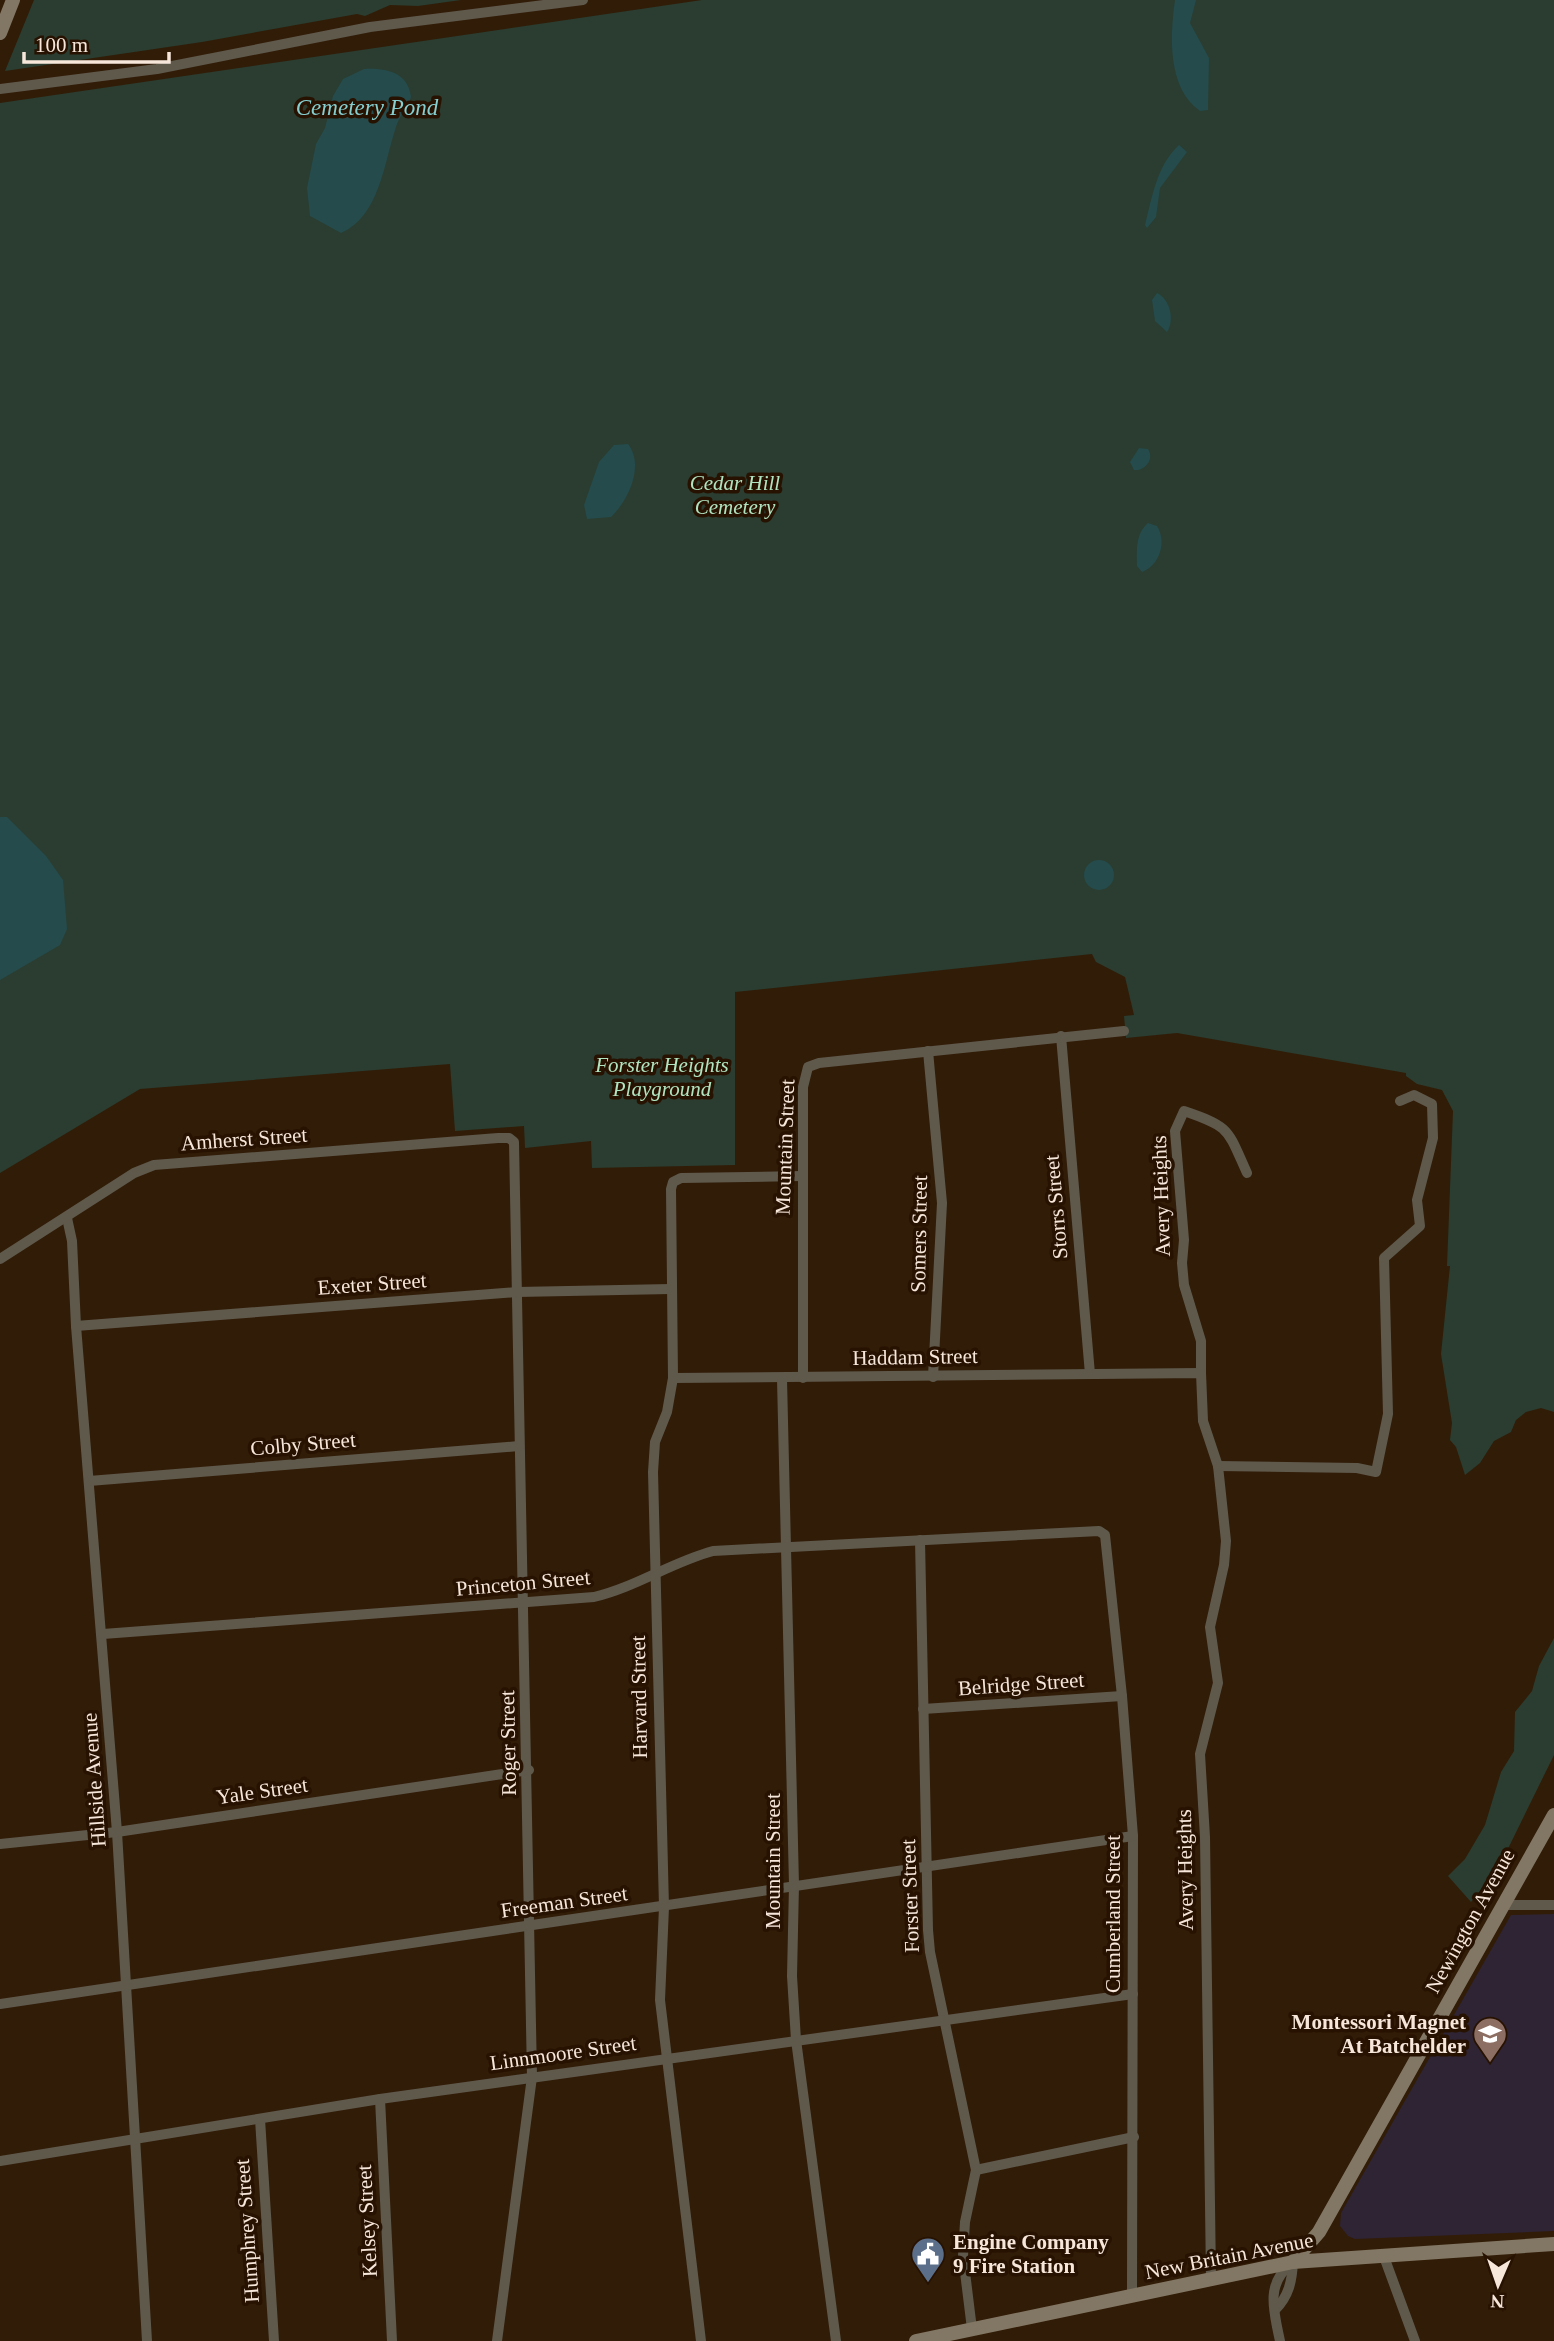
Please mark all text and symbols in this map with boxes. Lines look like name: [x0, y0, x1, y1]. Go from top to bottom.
scale bar: [24, 21, 170, 65]
text: 100 m: [35, 33, 88, 57]
water label: Cemetery Pond: [296, 95, 439, 120]
park label: Cedar Hill Cemetery: [690, 471, 780, 519]
park label: Forster Heights Playground: [594, 1053, 729, 1101]
street label: Mountain Street: [771, 1079, 799, 1215]
street label: Amherst Street: [180, 1123, 308, 1155]
street label: Avery Heights: [1147, 1135, 1175, 1257]
street label: Storrs Street: [1039, 1154, 1073, 1260]
street label: Somers Street: [906, 1175, 932, 1293]
street label: Exeter Street: [317, 1268, 427, 1300]
street label: Haddam Street: [852, 1344, 978, 1370]
street label: Colby Street: [249, 1427, 357, 1461]
street label: Princeton Street: [455, 1565, 591, 1601]
street label: Harvard Street: [626, 1635, 652, 1759]
street label: Belridge Street: [957, 1668, 1085, 1700]
street label: Roger Street: [495, 1690, 521, 1796]
street label: Hillside Avenue: [77, 1712, 111, 1848]
street label: Yale Street: [215, 1773, 309, 1809]
street label: Mountain Street: [761, 1793, 785, 1929]
street label: Avery Heights: [1172, 1809, 1198, 1931]
street label: Cumberland Street: [1101, 1835, 1125, 1993]
street label: Forster Street: [896, 1839, 924, 1953]
street label: Newington Avenue: [1420, 1845, 1520, 1997]
street label: Freeman Street: [499, 1881, 629, 1923]
place label: Montessori Magnet At Batchelder: [1292, 2010, 1466, 2058]
school or university icon: Montessori Magnet At Batchelder: [1471, 2015, 1509, 2064]
street label: Linnmoore Street: [488, 2031, 638, 2075]
street label: Humphrey Street: [230, 2158, 264, 2304]
street label: Kelsey Street: [352, 2164, 382, 2278]
street label: New Britain Avenue: [1143, 2228, 1315, 2284]
place label: Engine Company 9 Fire Station: [953, 2230, 1109, 2278]
public building icon: Engine Company 9 Fire Station: [909, 2235, 947, 2284]
north arrow: [1463, 2250, 1533, 2320]
text: N: [1490, 2291, 1505, 2312]

